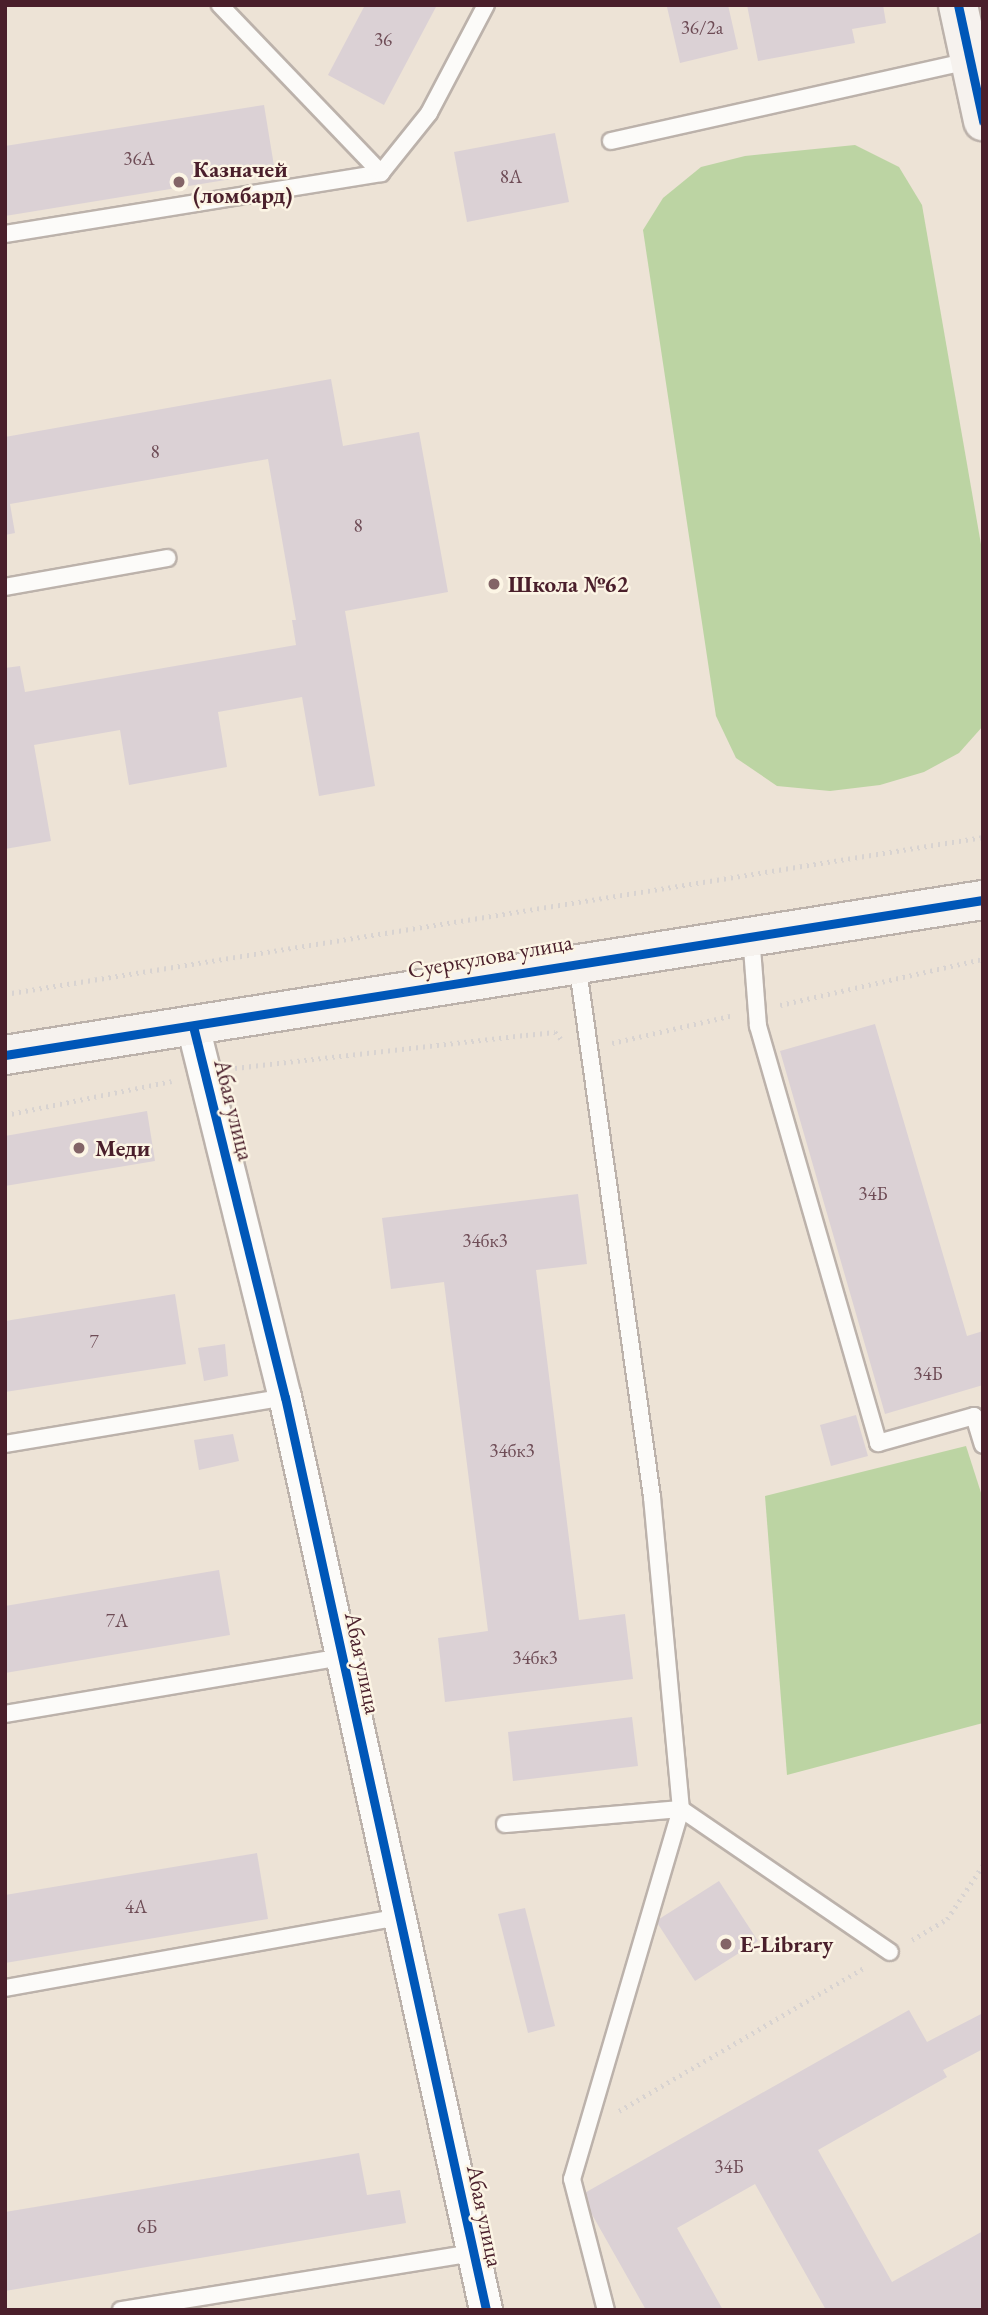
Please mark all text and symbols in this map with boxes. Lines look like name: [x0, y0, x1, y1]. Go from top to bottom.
house number: 36/2а: [681, 17, 723, 39]
house number: 36: [374, 29, 392, 51]
house number: 36А: [123, 148, 155, 170]
place label: Казначей (ломбард): [193, 155, 292, 209]
house number: 8А: [500, 166, 522, 188]
marker: Казначей (ломбард): [171, 174, 187, 190]
house number: 8: [150, 441, 160, 463]
house number: 8: [353, 515, 363, 537]
place label: Школа №62: [508, 570, 629, 598]
marker: Школа №62: [486, 576, 502, 592]
street label: Суеркулова улица: [405, 928, 575, 984]
street label: Абая улица: [208, 1056, 260, 1164]
place label: Меди: [95, 1134, 150, 1162]
marker: Меди: [69, 1138, 89, 1158]
house number: 34Б: [858, 1183, 888, 1205]
house number: 34бк3: [462, 1230, 508, 1252]
house number: 7: [89, 1331, 99, 1353]
house number: 34Б: [913, 1363, 943, 1385]
house number: 34бк3: [489, 1440, 535, 1462]
house number: 7А: [106, 1610, 128, 1632]
street label: Абая улица: [339, 1610, 387, 1716]
house number: 34бк3: [512, 1647, 558, 1669]
house number: 4А: [125, 1896, 147, 1918]
place label: E-Library: [740, 1930, 833, 1958]
marker: E-Library: [718, 1936, 734, 1952]
house number: 34Б: [714, 2156, 744, 2178]
street label: Абая улица: [461, 2163, 509, 2269]
house number: 6Б: [137, 2216, 157, 2238]

